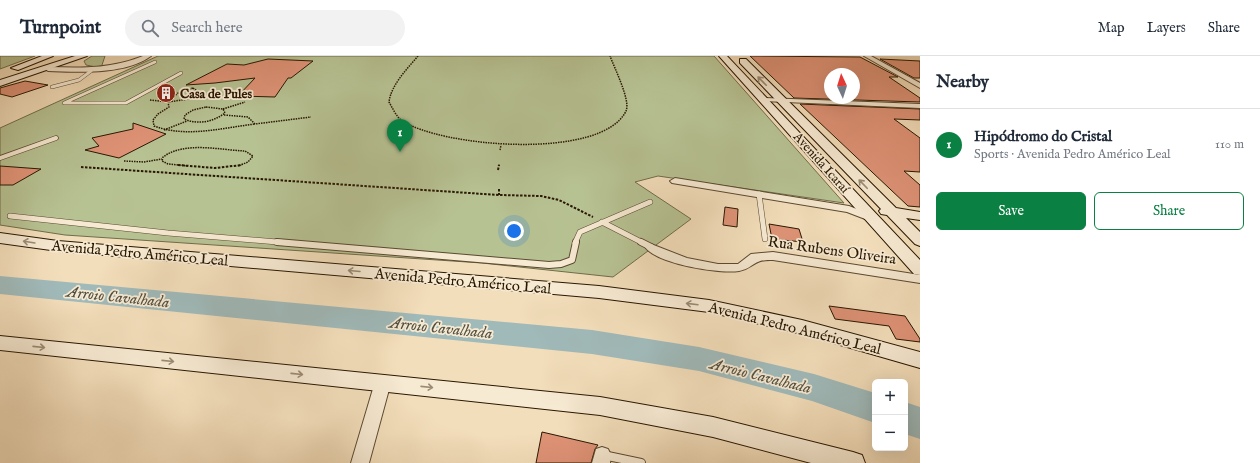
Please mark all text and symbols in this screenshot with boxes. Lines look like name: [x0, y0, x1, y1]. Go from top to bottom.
search box: [125, 10, 405, 46]
text: Turnpoint: [20, 16, 101, 40]
icon: search: [139, 17, 161, 39]
text: Search here: [171, 18, 243, 37]
text: Map: [1098, 19, 1125, 37]
text: Layers: [1147, 19, 1186, 37]
text: Share: [1208, 19, 1240, 37]
north arrow: [824, 68, 860, 104]
text: Nearby: [936, 72, 989, 93]
one-way arrow: [757, 76, 767, 86]
building icon: Casa de Pules: [155, 82, 177, 104]
place label: Casa de Pules: [180, 86, 252, 103]
pin: 1: [387, 119, 413, 152]
text: Hipódromo do Cristal: [974, 127, 1112, 146]
street label: Avenida Icaraí: [788, 128, 854, 198]
text: 1: [947, 136, 951, 153]
text: 110 m: [1215, 136, 1244, 153]
text: Sports · Avenida Pedro Américo Leal: [974, 146, 1171, 163]
one-way arrow: [858, 179, 868, 189]
button: Save: [936, 192, 1086, 230]
button: Share: [1094, 192, 1244, 230]
your location: [504, 221, 524, 241]
street label: Rua Rubens Oliveira: [767, 232, 898, 269]
street label: Avenida Pedro Américo Leal: [50, 236, 230, 271]
one-way arrow: [23, 238, 36, 246]
street label: Avenida Pedro Américo Leal: [373, 264, 553, 299]
one-way arrow: [348, 268, 361, 275]
water label: Arroio Cavalhada: [63, 282, 170, 313]
street label: Avenida Pedro Américo Leal: [706, 298, 884, 359]
one-way arrow: [686, 300, 699, 308]
water label: Arroio Cavalhada: [386, 313, 493, 344]
one-way arrow: [32, 344, 45, 351]
water label: Arroio Cavalhada: [706, 354, 813, 399]
one-way arrow: [161, 357, 174, 364]
one-way arrow: [290, 370, 303, 377]
map controls: [872, 379, 908, 451]
button: +: [872, 379, 908, 415]
one-way arrow: [420, 383, 433, 391]
button: −: [872, 415, 908, 451]

